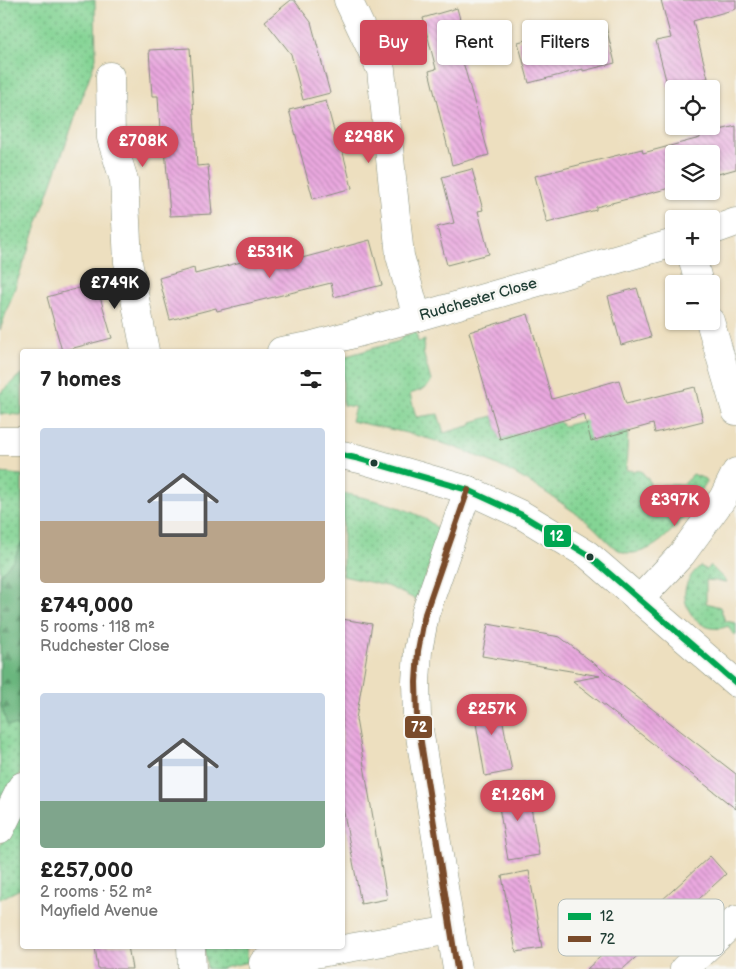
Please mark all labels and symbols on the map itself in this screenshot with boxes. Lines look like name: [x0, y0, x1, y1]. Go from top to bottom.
pin: £298K: [334, 121, 404, 164]
pin: £708K: [108, 126, 178, 168]
pin: £531K: [235, 236, 305, 279]
pin: £749K: [80, 268, 150, 310]
street label: Rudchester Close: [417, 274, 539, 325]
unlabelled marker: [369, 458, 379, 468]
pin: £397K: [640, 484, 710, 527]
line badge: 12: [543, 524, 572, 548]
text: 12: [550, 528, 565, 545]
unlabelled marker: [585, 552, 595, 562]
pin: £257K: [457, 694, 527, 736]
line badge: 72: [404, 715, 433, 739]
text: 72: [411, 719, 428, 736]
pin: £1.26M: [477, 780, 559, 822]
legend: [558, 899, 724, 956]
text: 12: [600, 908, 614, 925]
text: 72: [600, 931, 616, 948]

